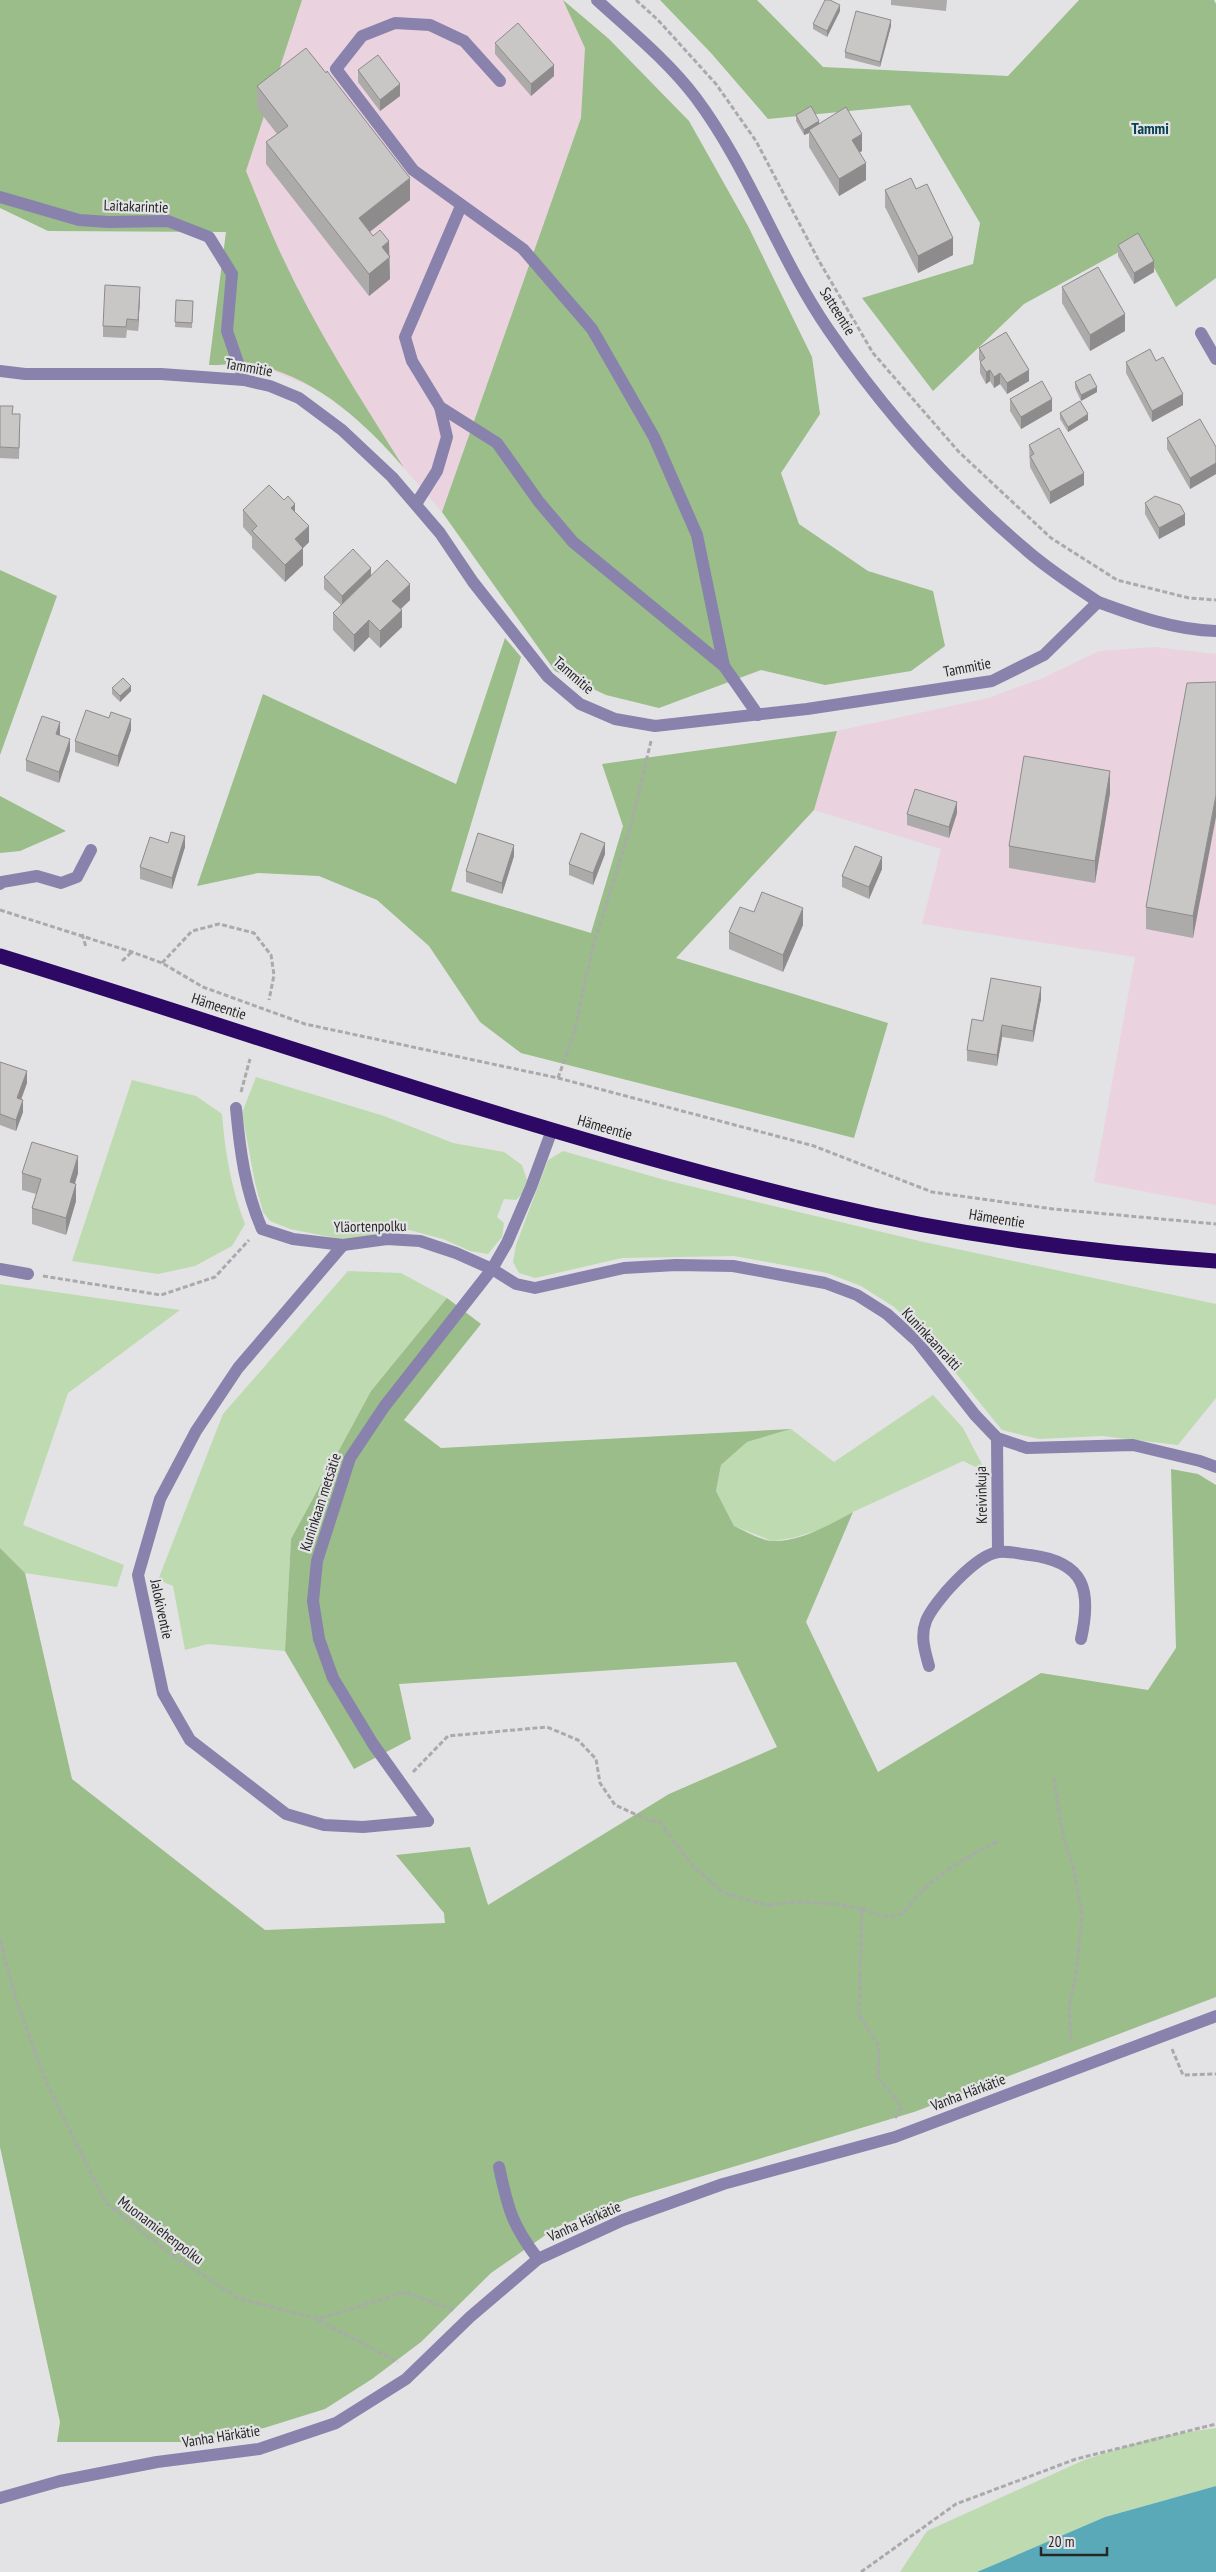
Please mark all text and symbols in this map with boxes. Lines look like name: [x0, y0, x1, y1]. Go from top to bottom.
district label: Tammi: [1131, 118, 1169, 138]
street label: Laitakarintie: [103, 195, 169, 217]
street label: Satteentie: [816, 283, 860, 339]
street label: Tammitie: [224, 353, 274, 381]
street label: Tammitie: [550, 652, 598, 698]
street label: Tammitie: [942, 653, 992, 681]
street label: Hämeentie: [189, 988, 249, 1024]
street label: Hämeentie: [575, 1110, 635, 1144]
street label: Hämeentie: [968, 1204, 1026, 1232]
street label: Yläortenpolku: [333, 1216, 407, 1236]
street label: Kuninkaanraitti: [898, 1304, 966, 1374]
street label: Kuninkaan metsätie: [295, 1450, 345, 1554]
street label: Kreivinkuja: [971, 1466, 991, 1524]
street label: Jalokiventie: [146, 1576, 178, 1641]
street label: Vanha Härkätie: [927, 2069, 1008, 2115]
street label: Muonamiehenpolku: [114, 2192, 208, 2268]
street label: Vanha Härkätie: [543, 2196, 624, 2246]
street label: Vanha Härkätie: [180, 2420, 261, 2452]
scale bar: [1041, 2524, 1107, 2556]
text: 20 m: [1048, 2532, 1074, 2551]

